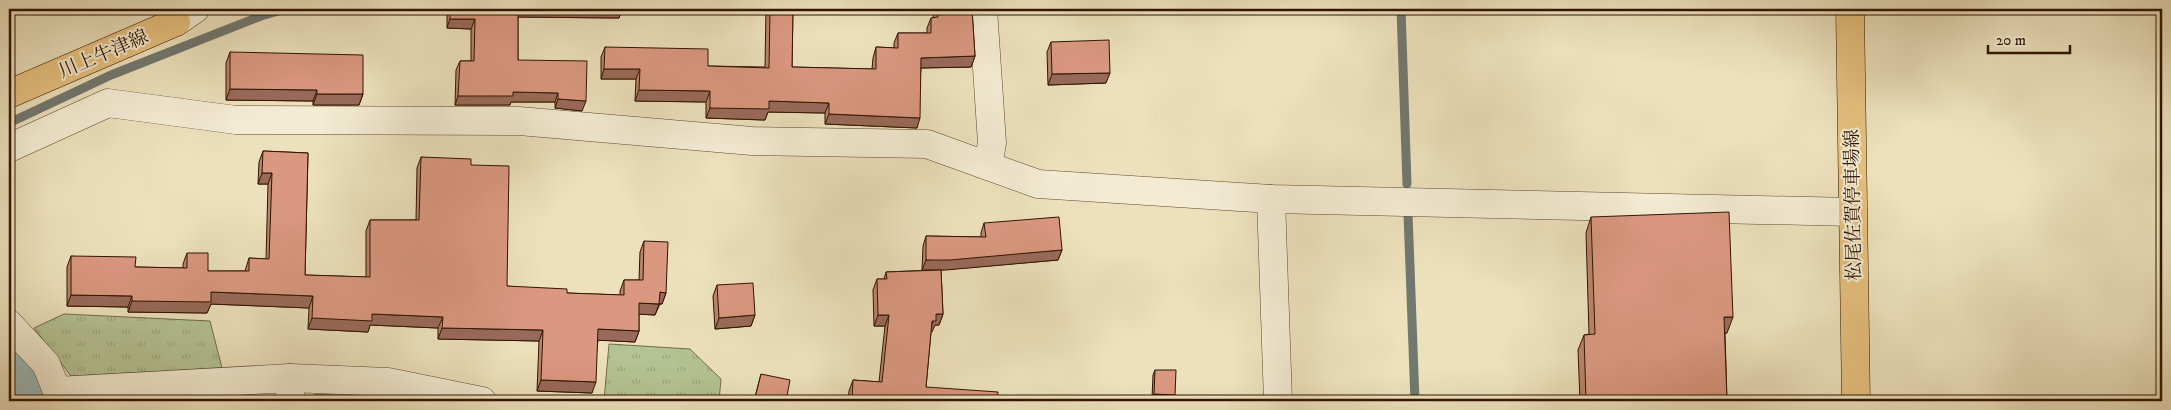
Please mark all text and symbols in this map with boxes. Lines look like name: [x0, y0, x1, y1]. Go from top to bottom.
scale bar: [1988, 22, 2071, 54]
street label: 川上牛津線: [55, 25, 152, 84]
text: 20 m: [1996, 31, 2026, 50]
street label: 松尾佐賀停車場線: [1841, 129, 1866, 281]

